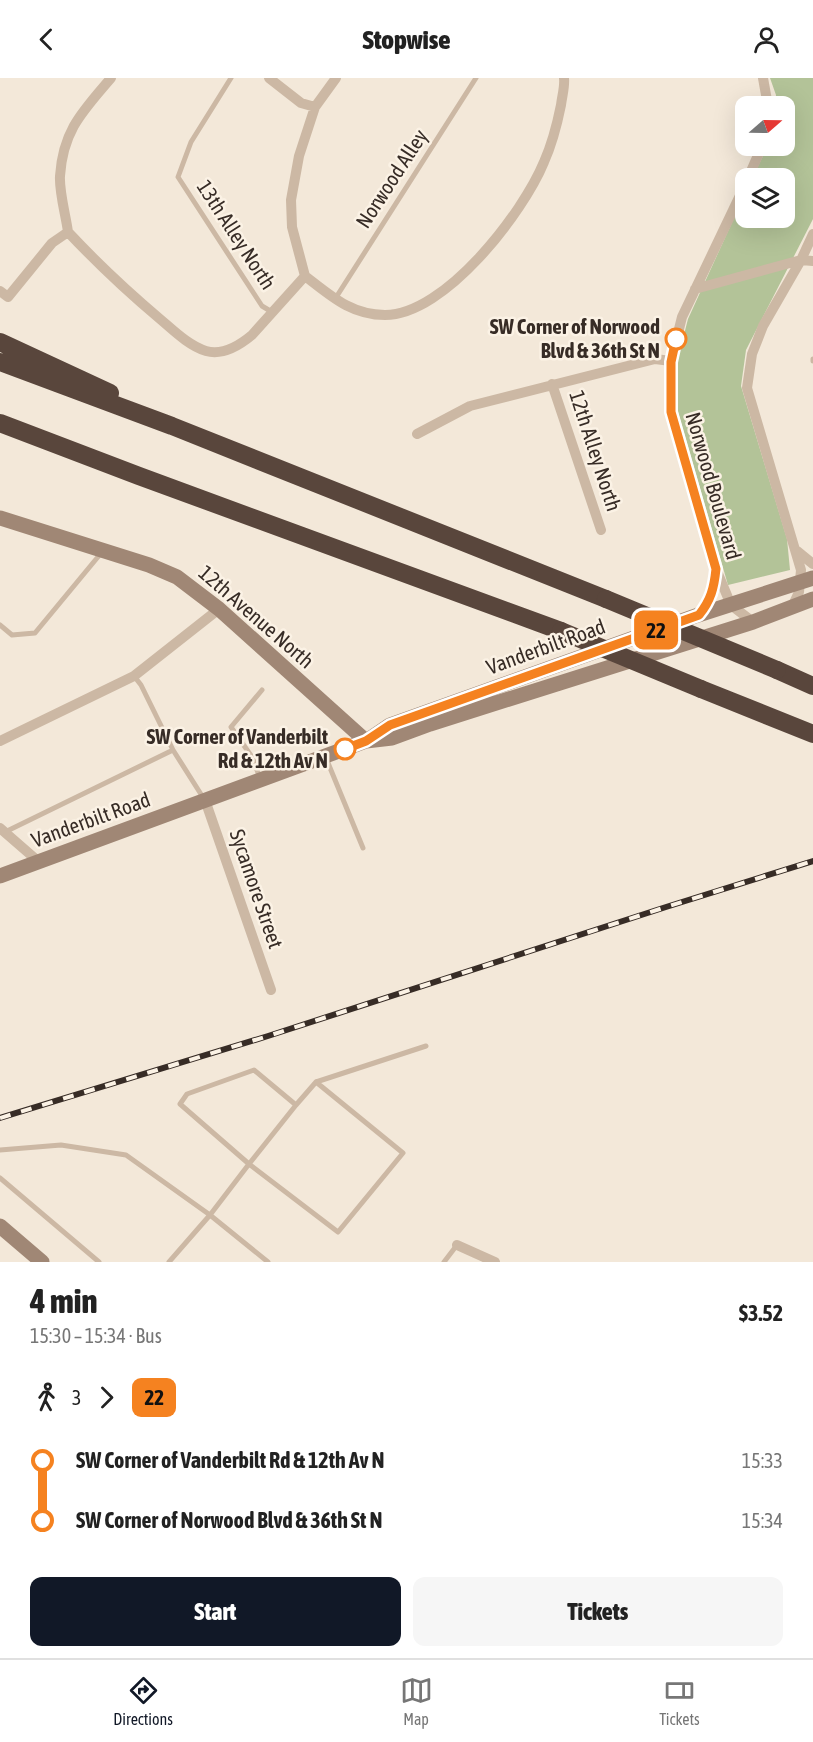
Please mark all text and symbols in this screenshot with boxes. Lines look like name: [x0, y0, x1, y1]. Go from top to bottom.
icon: back: [30, 23, 63, 56]
icon: person: [750, 23, 783, 56]
text: Stopwise: [362, 24, 451, 55]
north arrow: [735, 96, 795, 156]
map controls: [735, 96, 795, 228]
street label: Norwood Alley: [350, 124, 432, 232]
button: layers: [735, 168, 795, 228]
street label: 13th Alley North: [193, 175, 281, 294]
place label: SW Corner of Norwood Blvd & 36th St N: [490, 314, 660, 362]
marker: SW Corner of Norwood Blvd & 36th St N: [665, 328, 687, 350]
street label: 12th Alley North: [565, 387, 627, 514]
street label: Norwood Boulevard: [681, 409, 746, 562]
street label: 12th Avenue North: [194, 560, 319, 673]
line badge: 22: [629, 610, 683, 650]
street label: Vanderbilt Road: [483, 613, 608, 679]
text: 22: [646, 618, 666, 642]
place label: SW Corner of Vanderbilt Rd & 12th Av N: [147, 724, 328, 772]
marker: SW Corner of Vanderbilt Rd & 12th Av N: [334, 738, 356, 760]
street label: Vanderbilt Road: [28, 786, 153, 852]
street label: Sycamore Street: [225, 826, 289, 951]
text: 4 min: [30, 1282, 97, 1320]
text: $3.52: [739, 1300, 783, 1326]
text: 15:30 – 15:34 · Bus: [30, 1324, 162, 1347]
icon: walk: [30, 1381, 63, 1414]
icon: forward: [90, 1381, 123, 1414]
text: 22: [144, 1385, 164, 1409]
text: 3: [72, 1386, 81, 1409]
text: SW Corner of Vanderbilt Rd & 12th Av N: [76, 1447, 385, 1473]
text: 15:33: [742, 1449, 783, 1472]
text: SW Corner of Norwood Blvd & 36th St N: [76, 1507, 382, 1533]
text: 15:34: [742, 1509, 783, 1532]
button: Start: [30, 1577, 401, 1646]
button: Tickets: [413, 1577, 783, 1646]
tab: Directions: [113, 1674, 173, 1728]
tab: Map: [400, 1674, 433, 1728]
tab: Tickets: [659, 1674, 700, 1728]

